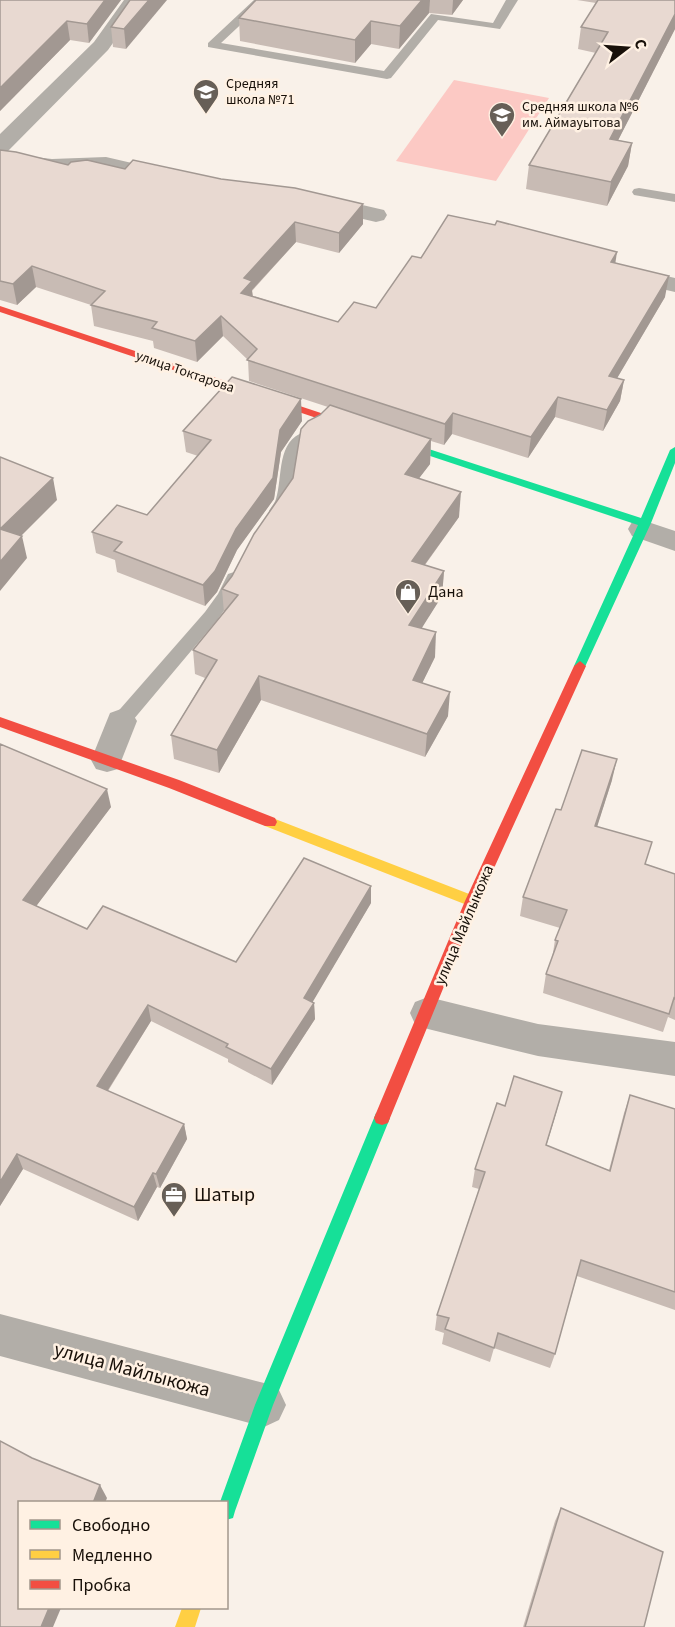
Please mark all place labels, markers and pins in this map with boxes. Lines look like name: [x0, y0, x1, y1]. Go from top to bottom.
place label: Средняя школа №71: [226, 74, 295, 110]
school or university icon: Средняя школа №71: [191, 77, 221, 115]
place label: Средняя школа №6 им. Аймауытова: [522, 97, 639, 133]
school or university icon: Средняя школа №6 им. Аймауытова: [487, 100, 517, 138]
shop icon: Дана: [393, 577, 423, 615]
place label: Дана: [428, 581, 463, 603]
office icon: Шатыр: [159, 1180, 189, 1218]
place label: Шатыр: [194, 1181, 255, 1209]

